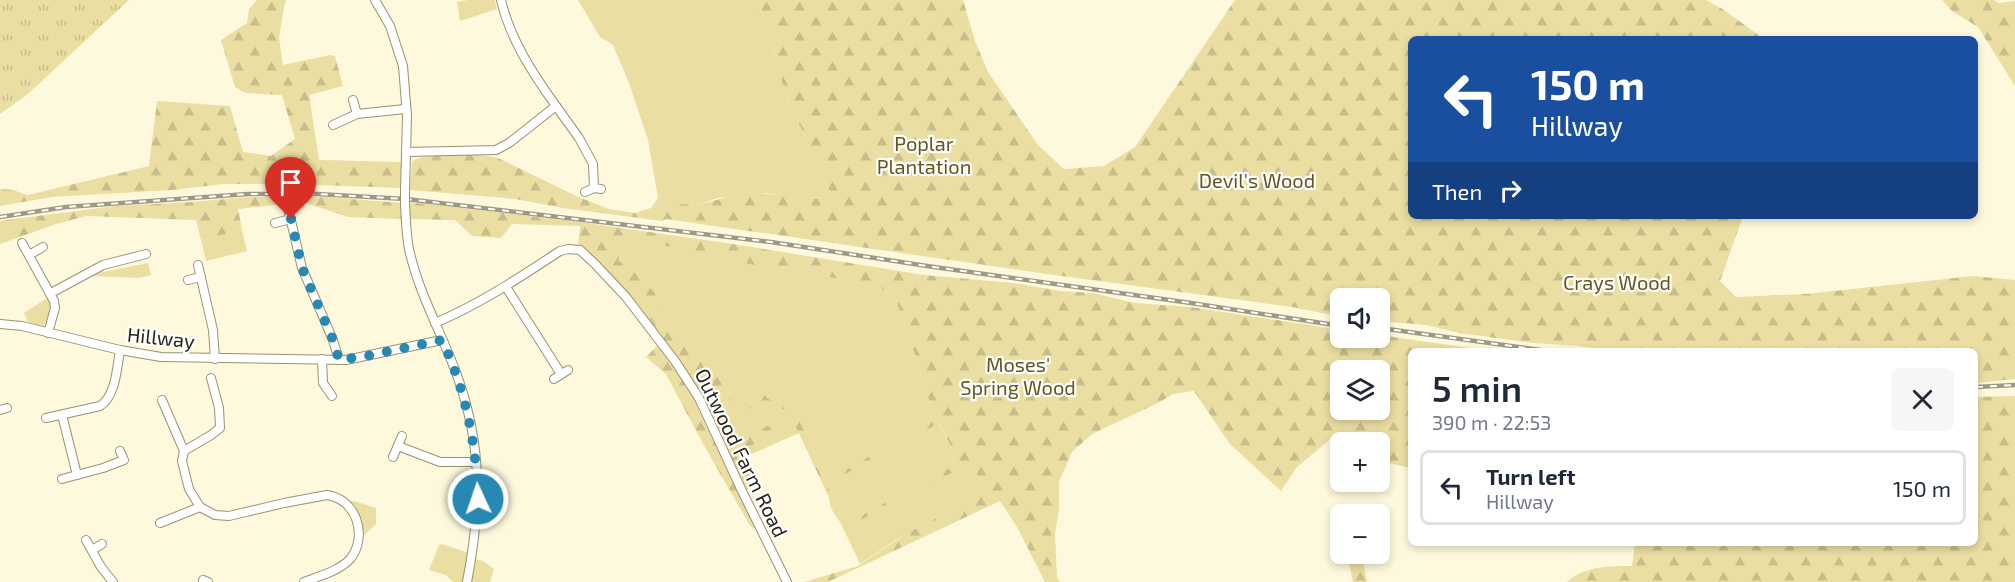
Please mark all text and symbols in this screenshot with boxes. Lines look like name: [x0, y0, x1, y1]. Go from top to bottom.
text: 150 m: [1531, 58, 1645, 108]
icon: left: [1432, 60, 1510, 138]
text: Hillway: [1531, 109, 1623, 141]
park label: Poplar Plantation: [877, 131, 971, 178]
pin: [265, 157, 316, 219]
icon: arrive: [274, 166, 307, 199]
park label: Devil's Wood: [1199, 168, 1315, 192]
icon: right: [1494, 174, 1527, 207]
text: Then: [1432, 178, 1482, 204]
park label: Crays Wood: [1563, 270, 1671, 294]
map controls: [1330, 288, 1390, 564]
button: sound: [1330, 288, 1390, 348]
street label: Hillway: [126, 322, 197, 353]
park label: Moses' Spring Wood: [960, 352, 1076, 399]
button: layers: [1330, 360, 1390, 420]
street label: Outwood Farm Road: [691, 364, 793, 541]
text: 5 min: [1432, 366, 1522, 409]
button: close: [1891, 368, 1954, 431]
text: 390 m · 22:53: [1432, 410, 1551, 434]
button: +: [1330, 432, 1390, 492]
text: Turn left: [1486, 463, 1575, 489]
position arrow: [446, 467, 510, 531]
icon: left: [1435, 471, 1468, 504]
text: 150 m: [1893, 475, 1951, 501]
text: Hillway: [1486, 489, 1554, 513]
button: −: [1330, 504, 1390, 564]

